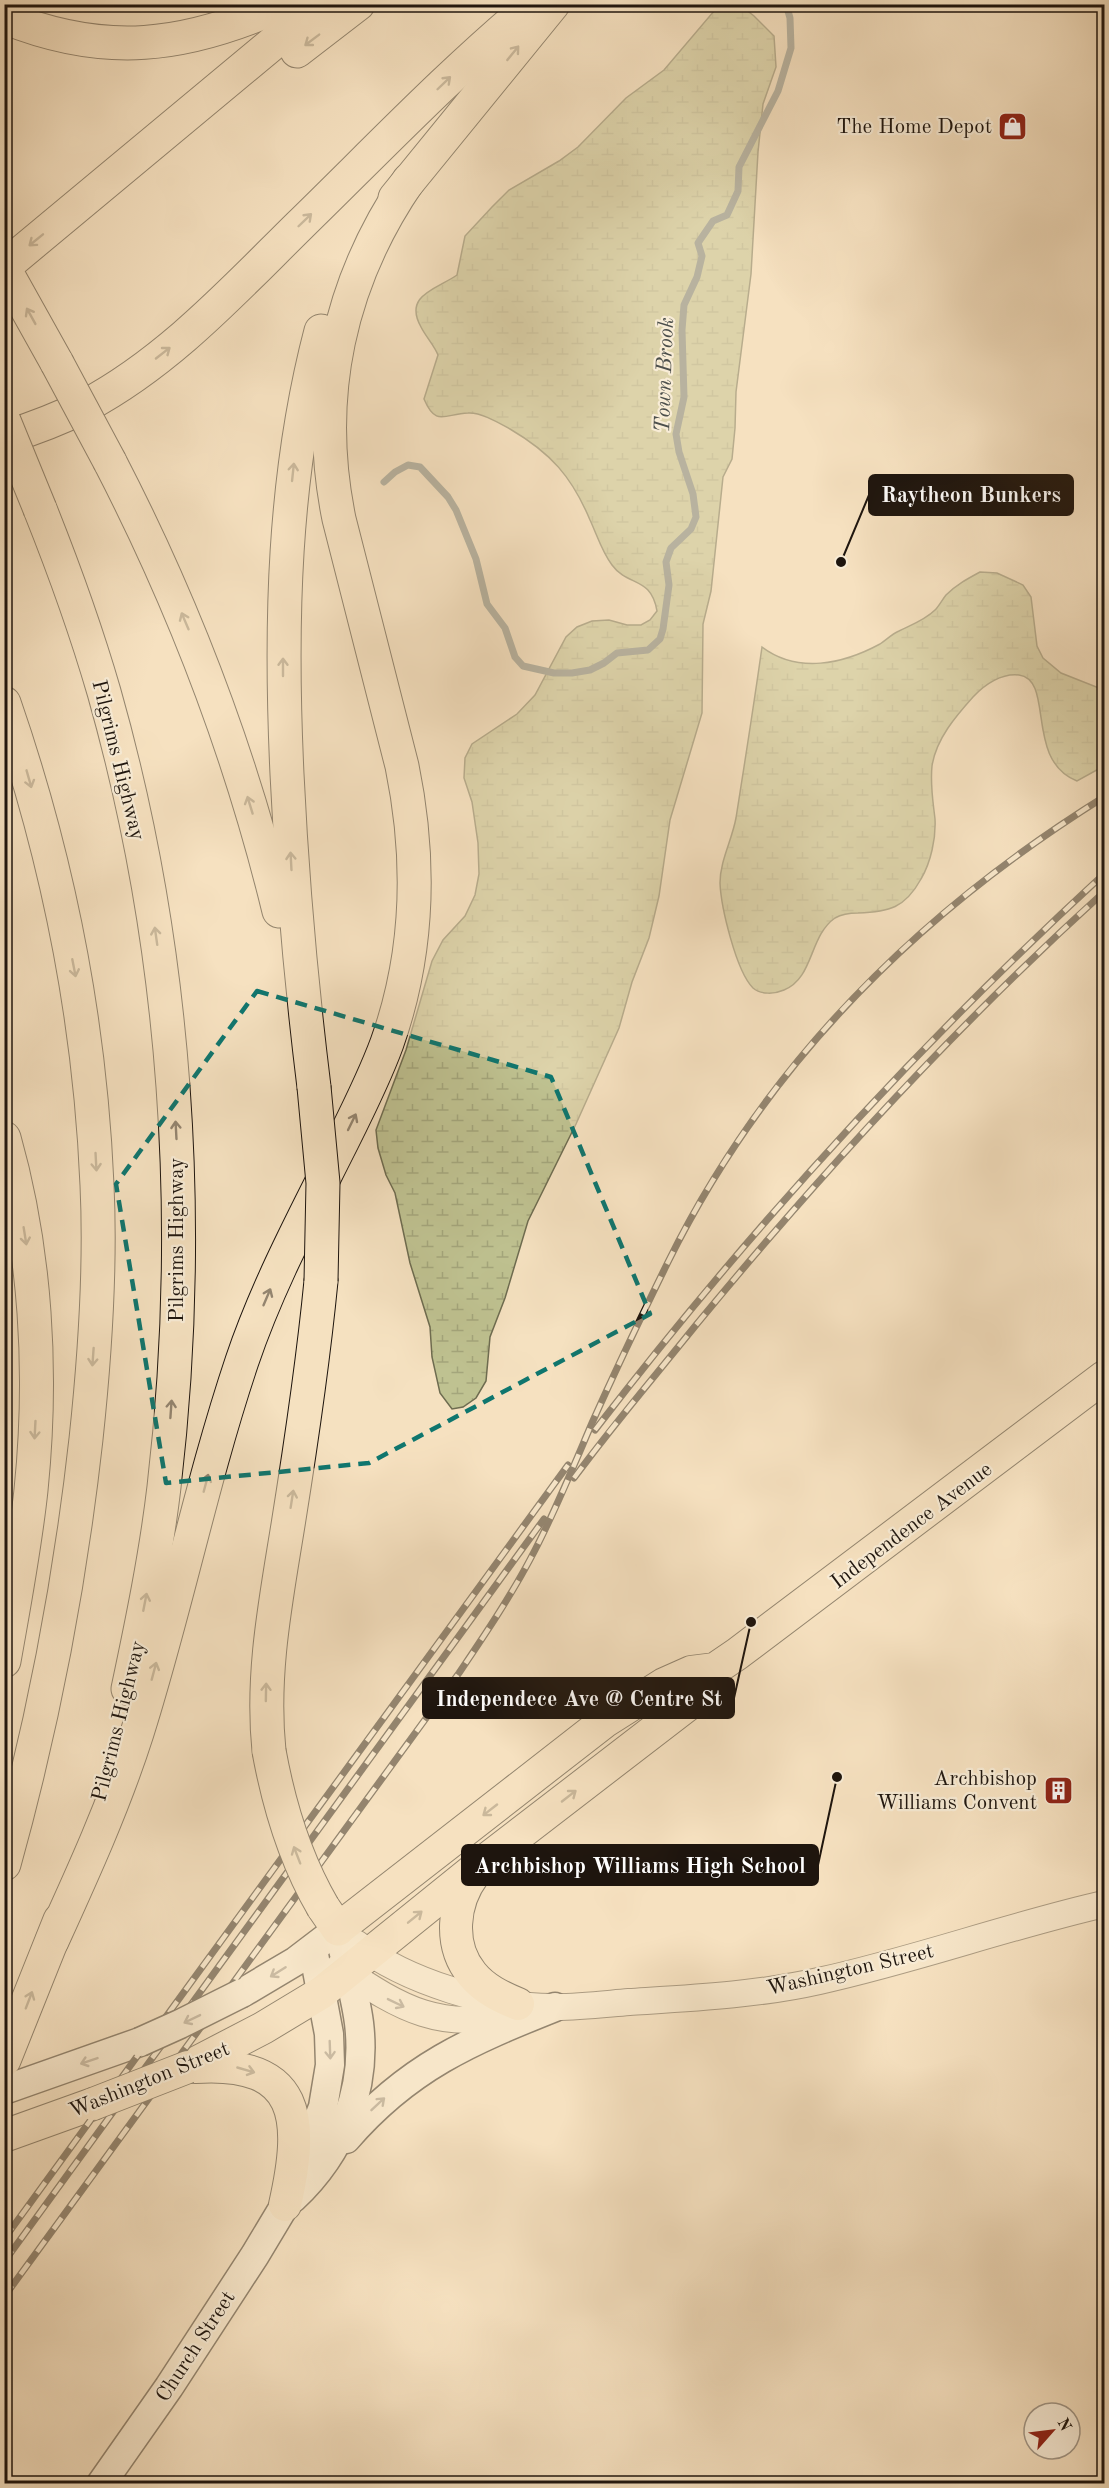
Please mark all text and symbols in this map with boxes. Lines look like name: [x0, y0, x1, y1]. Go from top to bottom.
one-way arrow: [304, 33, 320, 46]
one-way arrow: [506, 46, 519, 62]
one-way arrow: [437, 76, 452, 91]
shop icon: The Home Depot: [997, 110, 1029, 142]
place label: The Home Depot: [836, 117, 992, 138]
one-way arrow: [298, 212, 313, 227]
one-way arrow: [28, 233, 44, 246]
one-way arrow: [25, 308, 37, 325]
water label: Town Brook: [652, 317, 678, 433]
one-way arrow: [155, 346, 171, 359]
one-way arrow: [288, 463, 299, 482]
callout: Raytheon Bunkers: [869, 475, 1073, 515]
text: Raytheon Bunkers: [881, 485, 1061, 507]
one-way arrow: [178, 612, 189, 630]
one-way arrow: [277, 657, 289, 677]
street label: Pilgrims Highway: [87, 678, 148, 843]
one-way arrow: [24, 769, 35, 788]
one-way arrow: [244, 796, 255, 815]
one-way arrow: [286, 852, 297, 872]
one-way arrow: [151, 926, 162, 946]
one-way arrow: [69, 958, 80, 978]
one-way arrow: [346, 1113, 358, 1131]
one-way arrow: [170, 1120, 181, 1140]
one-way arrow: [90, 1151, 101, 1171]
street label: Pilgrims Highway: [167, 1158, 188, 1322]
one-way arrow: [19, 1226, 30, 1245]
one-way arrow: [261, 1289, 273, 1307]
one-way arrow: [87, 1346, 98, 1366]
one-way arrow: [166, 1399, 177, 1419]
one-way arrow: [30, 1420, 41, 1440]
street label: Independence Avenue: [828, 1459, 996, 1593]
one-way arrow: [201, 1474, 212, 1493]
one-way arrow: [286, 1490, 297, 1510]
one-way arrow: [140, 1592, 151, 1612]
street label: Pilgrims Highway: [89, 1639, 150, 1804]
one-way arrow: [149, 1662, 161, 1681]
callout: Independece Ave @ Centre St: [423, 1678, 734, 1718]
one-way arrow: [260, 1683, 272, 1703]
text: Independece Ave @ Centre St: [436, 1689, 722, 1711]
place label: Archbishop Williams Convent: [876, 1769, 1037, 1814]
building icon: Archbishop Williams Convent: [1042, 1774, 1074, 1806]
one-way arrow: [560, 1790, 576, 1803]
one-way arrow: [482, 1803, 498, 1816]
callout: Archbishop Williams High School: [462, 1845, 818, 1885]
one-way arrow: [291, 1846, 302, 1865]
text: Archbishop Williams High School: [474, 1856, 806, 1878]
one-way arrow: [407, 1910, 423, 1923]
street label: Washington Street: [765, 1941, 936, 2000]
one-way arrow: [270, 1966, 287, 1978]
one-way arrow: [25, 1991, 36, 2009]
one-way arrow: [387, 1998, 405, 2010]
one-way arrow: [183, 2013, 201, 2025]
street label: Washington Street: [67, 2039, 233, 2122]
one-way arrow: [324, 2040, 336, 2060]
one-way arrow: [80, 2056, 99, 2067]
one-way arrow: [236, 2065, 255, 2076]
one-way arrow: [371, 2097, 386, 2111]
street label: Church Street: [153, 2288, 240, 2406]
north arrow: [1022, 2401, 1082, 2461]
text: N: [1054, 2416, 1074, 2435]

